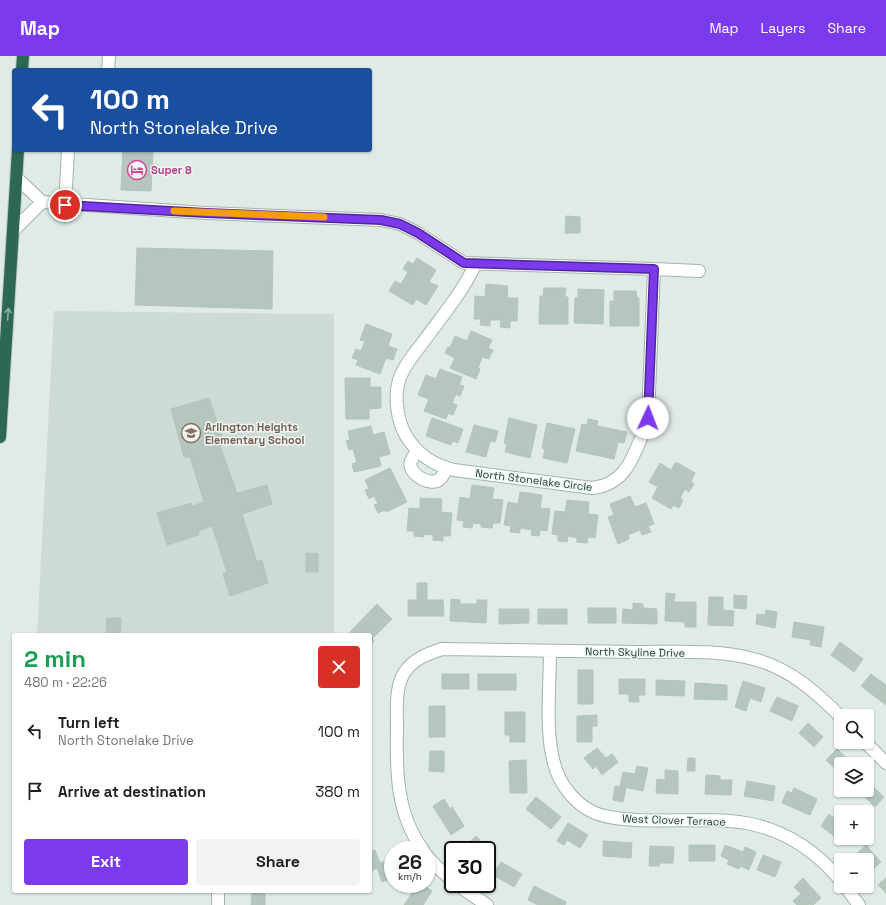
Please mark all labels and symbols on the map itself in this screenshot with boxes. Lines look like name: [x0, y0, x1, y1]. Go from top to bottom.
hotel icon: Super 8: [126, 159, 148, 181]
place label: Super 8: [151, 163, 192, 177]
pin: [48, 188, 82, 222]
one-way arrow: [4, 308, 11, 321]
position arrow: [627, 397, 669, 439]
place label: Arlington Heights Elementary School: [205, 420, 304, 447]
school or university icon: Arlington Heights Elementary School: [180, 422, 202, 444]
street label: North Stonelake Circle: [475, 466, 593, 494]
street label: North Skyline Drive: [585, 644, 685, 660]
street label: West Clover Terrace: [622, 811, 726, 829]
speed limit sign: 30: [444, 841, 496, 893]

